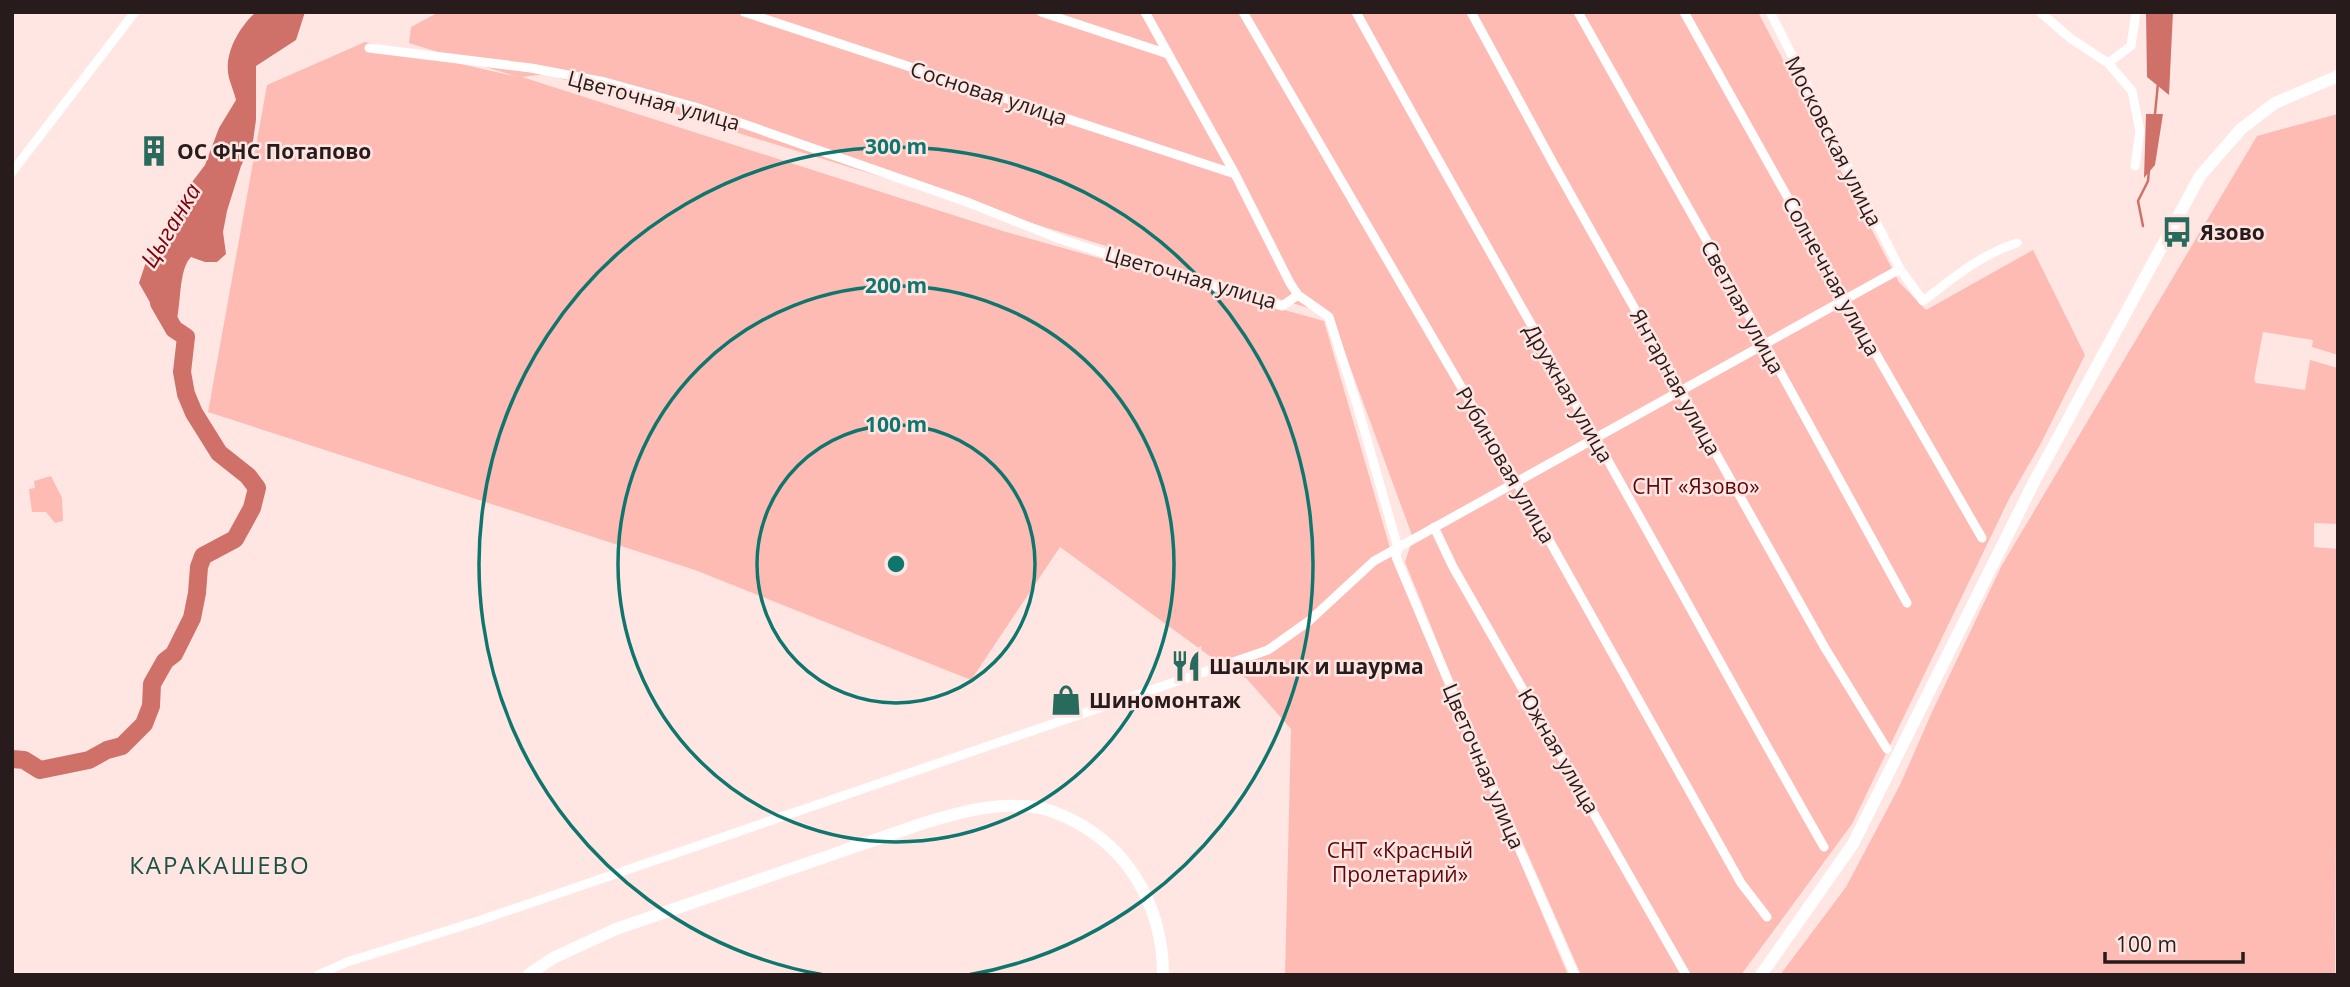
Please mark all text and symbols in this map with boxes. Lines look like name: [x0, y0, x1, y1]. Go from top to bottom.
street label: Московская улица: [1779, 51, 1889, 231]
street label: Сосновая улица: [907, 54, 1071, 132]
street label: Цветочная улица: [565, 64, 743, 136]
text: 300 m: [865, 132, 927, 160]
building icon: ОС ФНС Потапово: [137, 134, 171, 168]
place label: ОС ФНС Потапово: [177, 137, 371, 165]
water label: Цыганка: [132, 177, 208, 273]
street label: Солнечная улица: [1776, 191, 1888, 361]
bus stop icon: Язово: [2160, 215, 2194, 249]
place label: Язово: [2199, 218, 2265, 246]
street label: Светлая улица: [1695, 235, 1791, 379]
street label: Цветочная улица: [1102, 239, 1280, 315]
text: 200 m: [865, 271, 927, 299]
street label: Янтарная улица: [1624, 304, 1728, 460]
street label: Дружная улица: [1518, 318, 1620, 468]
street label: Рубиновая улица: [1450, 382, 1562, 548]
text: 100 m: [865, 410, 927, 438]
park label: СНТ «Язово»: [1632, 472, 1760, 500]
centre of rings: [884, 552, 908, 576]
restaurant icon: Шашлык и шаурма: [1169, 649, 1203, 683]
place label: Шашлык и шаурма: [1209, 652, 1424, 680]
street label: Цветочная улица: [1436, 679, 1532, 853]
shop icon: Шиномонтаж: [1049, 683, 1083, 717]
street label: Южная улица: [1512, 683, 1606, 819]
place label: Шиномонтаж: [1089, 686, 1242, 714]
park label: СНТ «Красный Пролетарий»: [1327, 836, 1473, 888]
district label: КАРАКАШЕВО: [129, 848, 311, 881]
scale bar: [2105, 920, 2243, 964]
text: 100 m: [2116, 930, 2177, 958]

